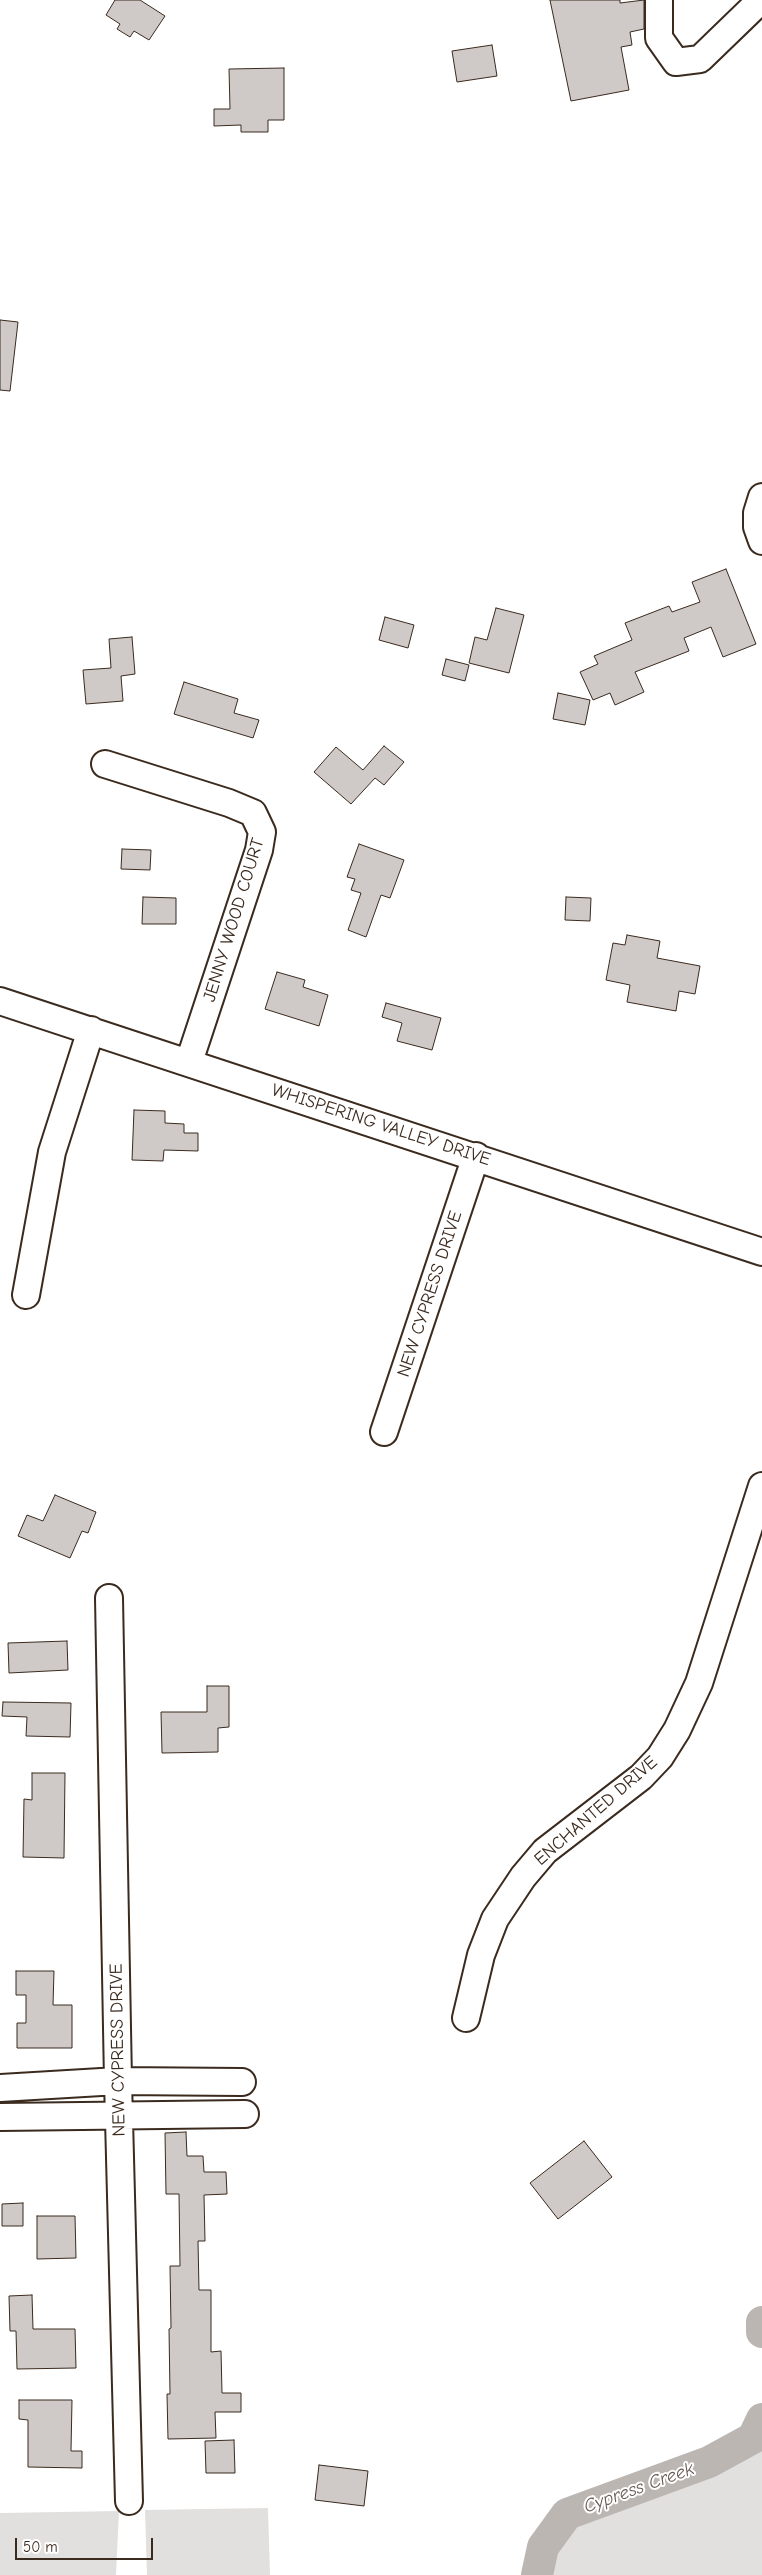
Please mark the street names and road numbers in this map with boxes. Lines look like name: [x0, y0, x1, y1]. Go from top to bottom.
street label: JENNY WOOD COURT: [199, 836, 269, 1004]
street label: WHISPERING VALLEY DRIVE: [269, 1079, 493, 1171]
street label: NEW CYPRESS DRIVE: [393, 1208, 467, 1380]
street label: ENCHANTED DRIVE: [530, 1752, 662, 1870]
street label: NEW CYPRESS DRIVE: [106, 1963, 130, 2137]

